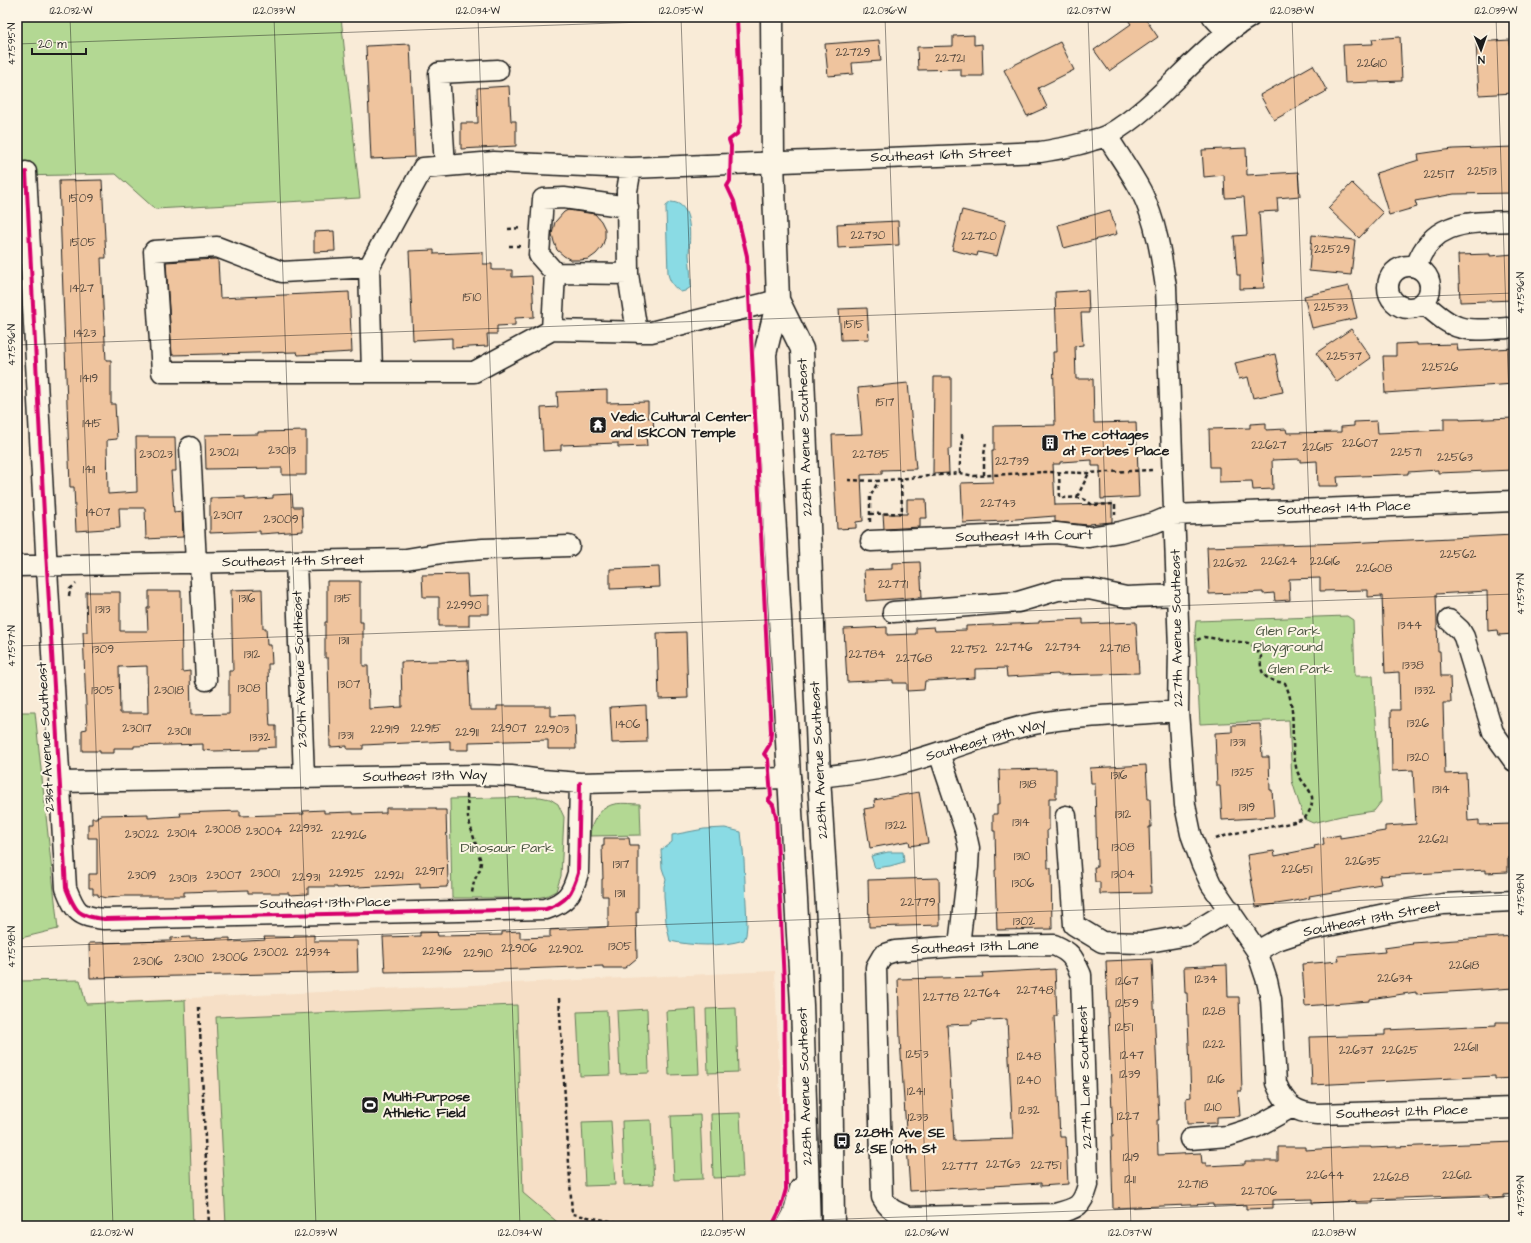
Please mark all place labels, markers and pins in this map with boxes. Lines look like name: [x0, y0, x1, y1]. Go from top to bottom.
place label: Vedic Cultural Center and ISKCON Temple: [610, 407, 751, 443]
temple icon: Vedic Cultural Center and ISKCON Temple: [588, 415, 608, 435]
place label: The cottages at Forbes Place: [1062, 425, 1170, 461]
building icon: The cottages at Forbes Place: [1040, 433, 1060, 453]
place label: Multi-Purpose Athletic Field: [383, 1087, 470, 1123]
sports icon: Multi-Purpose Athletic Field: [360, 1095, 380, 1115]
place label: 228th Ave SE & SE 10th St: [854, 1123, 946, 1159]
bus stop icon: 228th Ave SE & SE 10th St: [832, 1131, 852, 1151]

